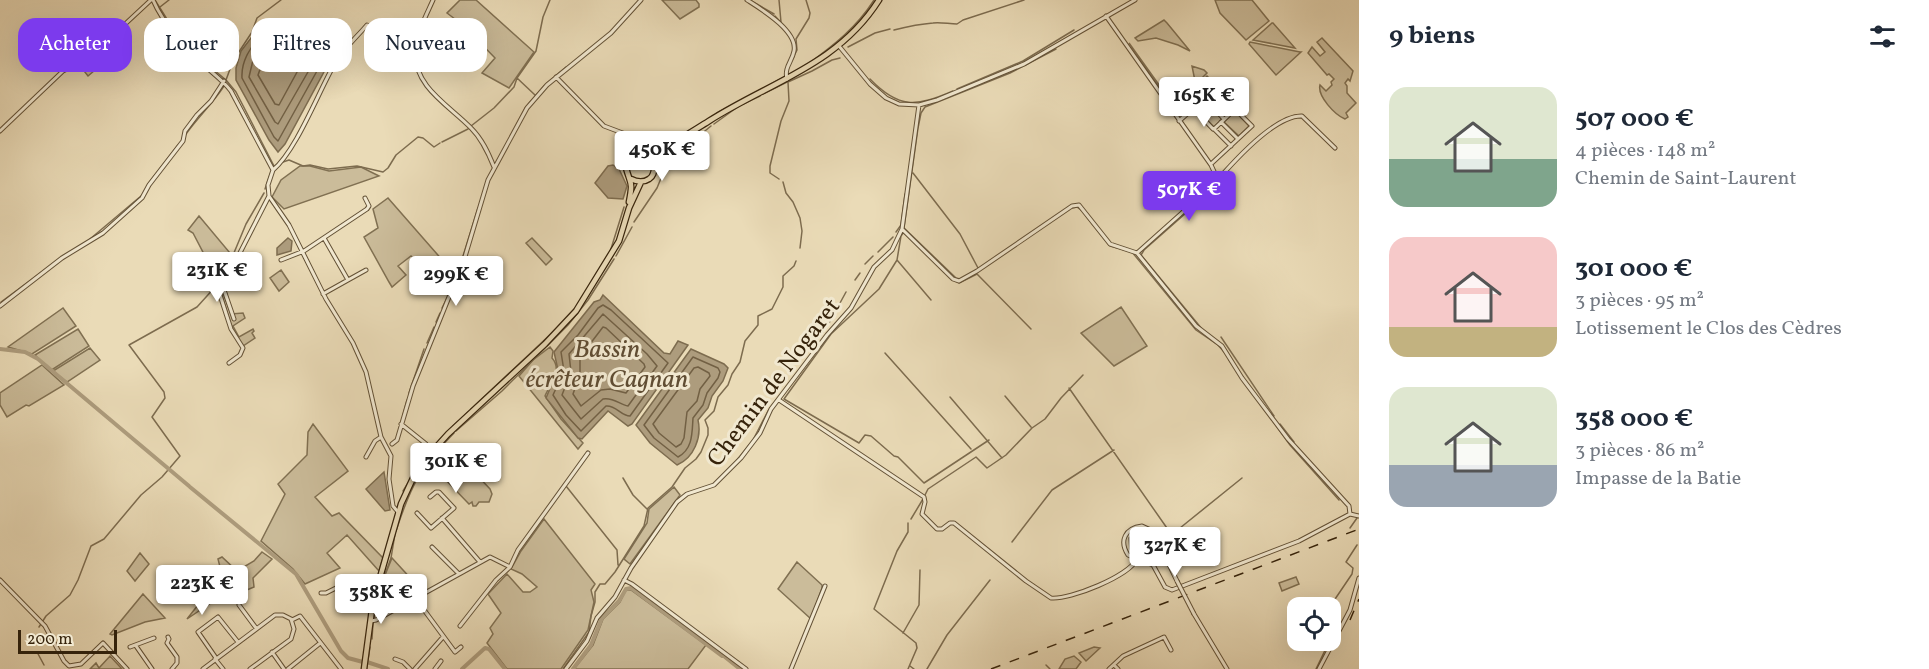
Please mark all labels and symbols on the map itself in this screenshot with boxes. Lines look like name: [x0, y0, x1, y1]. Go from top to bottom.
pin: 165K €: [1155, 77, 1253, 128]
pin: 450K €: [613, 131, 711, 182]
pin: 507K €: [1140, 171, 1238, 222]
pin: 231K €: [168, 252, 266, 303]
pin: 299K €: [407, 256, 505, 307]
street label: Chemin de Nogaret: [700, 292, 849, 475]
water label: Bassin écrêteur Cagnan: [526, 332, 688, 398]
pin: 301K €: [407, 443, 505, 494]
pin: 327K €: [1126, 527, 1224, 578]
pin: 223K €: [153, 565, 251, 616]
pin: 358K €: [332, 574, 430, 625]
scale bar: [18, 627, 117, 654]

